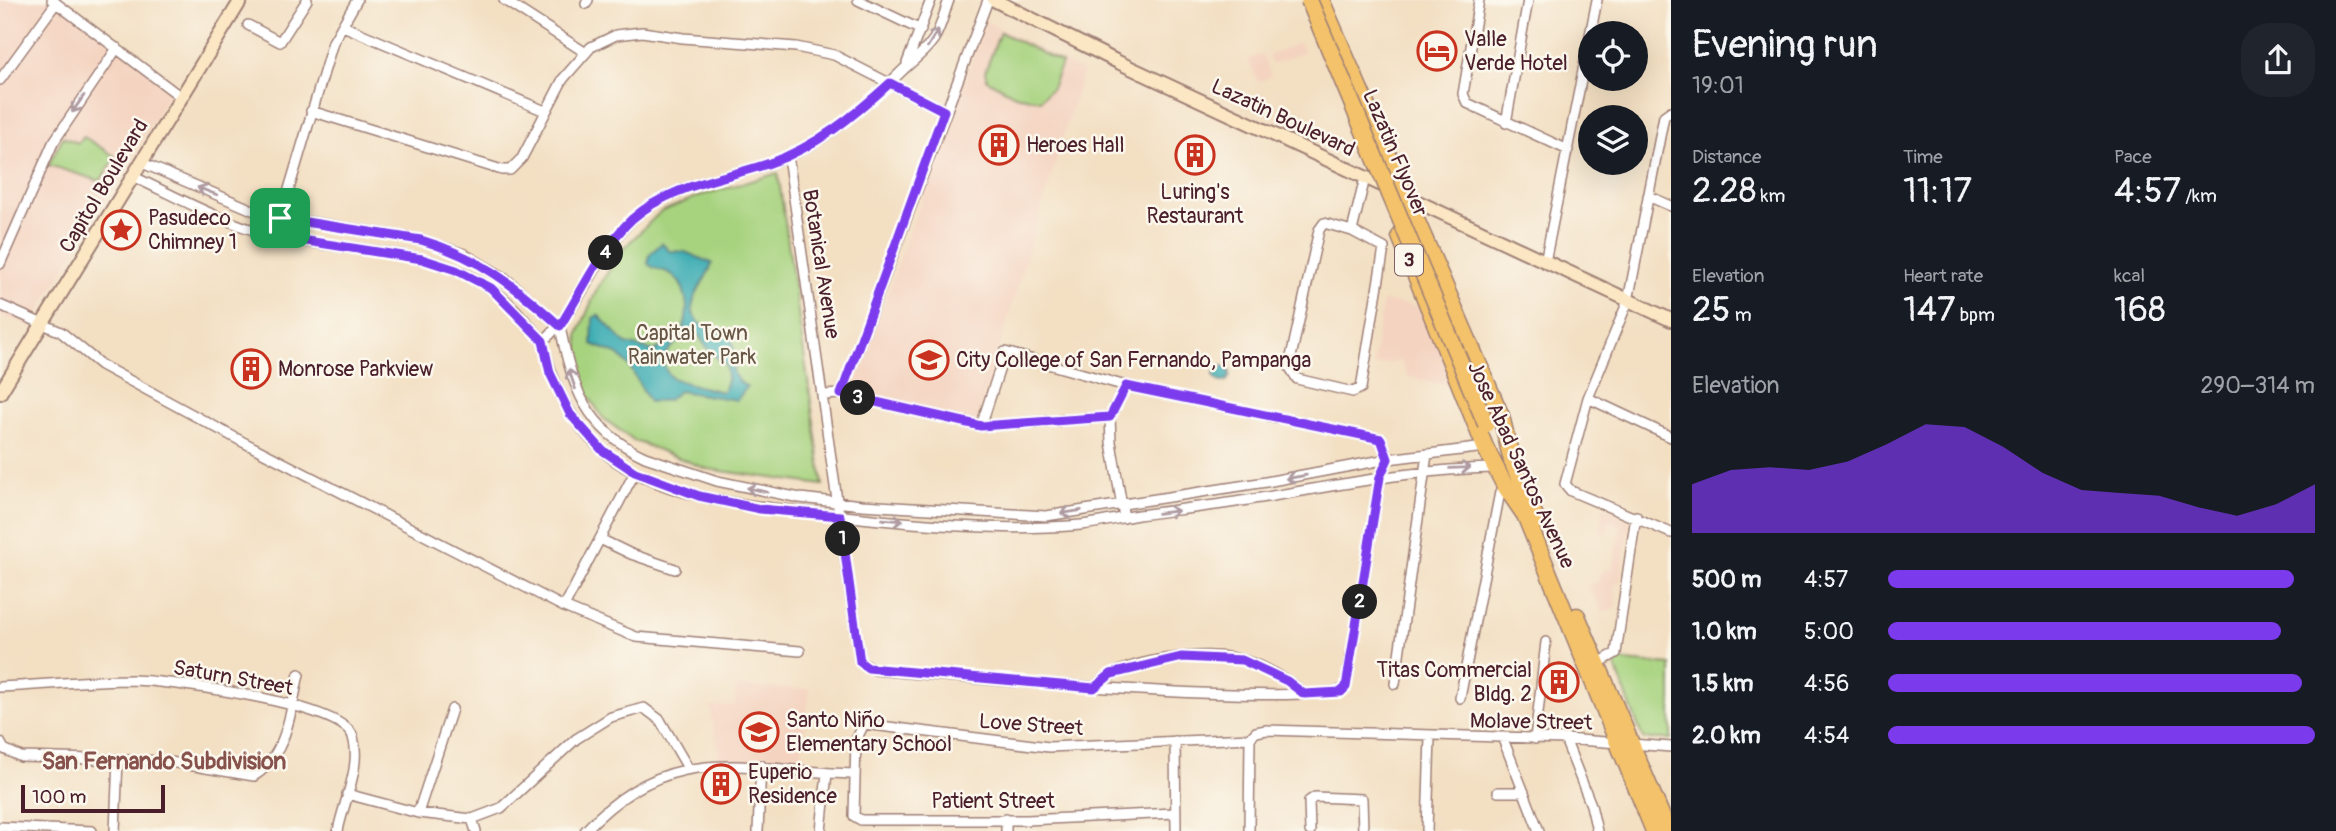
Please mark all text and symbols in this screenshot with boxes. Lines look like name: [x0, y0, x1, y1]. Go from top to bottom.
map controls: [1578, 21, 1648, 175]
button: locate: [1578, 21, 1648, 91]
text: Evening run: [1692, 21, 1878, 69]
button: share: [2241, 23, 2315, 97]
place label: Valle Verde Hotel: [1464, 26, 1568, 77]
one-way arrow: [925, 29, 940, 48]
hotel icon: Valle Verde Hotel: [1416, 30, 1458, 72]
text: 19:01: [1692, 71, 1744, 100]
street label: Lazatin Boulevard: [1207, 73, 1359, 163]
street label: Lazatin Flyover: [1356, 85, 1434, 221]
one-way arrow: [71, 94, 85, 113]
button: layers: [1578, 105, 1648, 175]
street label: Capitol Boulevard: [53, 114, 155, 258]
building icon: Heroes Hall: [978, 124, 1020, 166]
place label: Heroes Hall: [1026, 132, 1125, 159]
building icon: Luring's Restaurant: [1174, 134, 1216, 176]
text: Distance: [1692, 145, 1761, 169]
text: Time: [1903, 145, 1943, 169]
text: Pace: [2114, 145, 2152, 169]
text: 2.28: [1692, 169, 1756, 213]
text: 11:17: [1903, 169, 1972, 213]
text: 4:57: [2114, 169, 2181, 213]
place label: Luring's Restaurant: [1146, 179, 1244, 230]
one-way arrow: [197, 183, 219, 196]
text: km: [1756, 184, 1785, 208]
text: /km: [2181, 184, 2217, 208]
street label: Botanical Avenue: [796, 187, 846, 341]
pin: [250, 188, 310, 248]
icon: arrive: [261, 199, 299, 237]
place label: Pasudeco Chimney 1: [148, 205, 237, 256]
place icon: Pasudeco Chimney 1: [100, 209, 142, 251]
pin: 4: [588, 236, 624, 270]
text: 4: [600, 240, 611, 264]
road number: 3: [1395, 244, 1423, 276]
text: Elevation: [1692, 264, 1764, 288]
text: Heart rate: [1903, 264, 1983, 288]
text: kcal: [2114, 264, 2145, 288]
text: 25: [1692, 288, 1731, 332]
text: 147: [1903, 288, 1956, 332]
text: 168: [2114, 288, 2166, 332]
text: m: [1731, 303, 1752, 327]
text: bpm: [1956, 303, 1995, 327]
park label: Capital Town Rainwater Park: [628, 320, 756, 371]
school or university icon: City College of San Fernando, Pampanga: [908, 339, 950, 381]
place label: City College of San Fernando, Pampanga: [956, 347, 1311, 374]
building icon: Monrose Parkview: [230, 348, 272, 390]
place label: Monrose Parkview: [278, 356, 433, 383]
street label: Jose Abad Santos Avenue: [1461, 357, 1581, 573]
one-way arrow: [565, 368, 578, 390]
text: Elevation: [1692, 371, 1780, 400]
text: 290–314 m: [2200, 371, 2315, 400]
pin: 3: [840, 380, 876, 416]
text: 3: [852, 385, 863, 409]
one-way arrow: [1449, 462, 1472, 475]
one-way arrow: [1285, 470, 1308, 484]
one-way arrow: [746, 482, 769, 496]
one-way arrow: [1156, 505, 1179, 518]
one-way arrow: [1060, 506, 1083, 519]
one-way arrow: [881, 514, 904, 527]
pin: 1: [826, 522, 860, 556]
text: 1: [839, 526, 846, 550]
text: 500 m: [1692, 565, 1761, 594]
text: 4:57: [1804, 565, 1848, 594]
pin: 2: [1342, 584, 1378, 620]
text: 2: [1354, 589, 1365, 613]
text: 1.0 km: [1692, 617, 1757, 646]
text: 5:00: [1804, 617, 1854, 646]
street label: Saturn Street: [171, 654, 296, 702]
place label: Titas Commercial Bldg. 2: [1377, 657, 1532, 708]
building icon: Titas Commercial Bldg. 2: [1538, 661, 1580, 703]
text: 1.5 km: [1692, 669, 1754, 698]
text: 4:56: [1804, 669, 1849, 698]
place label: Santo Niño Elementary School: [786, 707, 952, 758]
street label: Molave Street: [1470, 707, 1593, 737]
street label: Love Street: [978, 708, 1085, 742]
school or university icon: Santo Niño Elementary School: [738, 711, 780, 753]
text: 2.0 km: [1692, 721, 1761, 750]
text: 4:54: [1804, 721, 1849, 750]
district label: San Fernando Subdivision: [42, 747, 286, 776]
place label: Euperio Residence: [748, 759, 838, 810]
building icon: Euperio Residence: [700, 763, 742, 805]
scale bar: [21, 782, 164, 814]
text: 100 m: [32, 785, 86, 809]
street label: Patient Street: [931, 788, 1055, 815]

